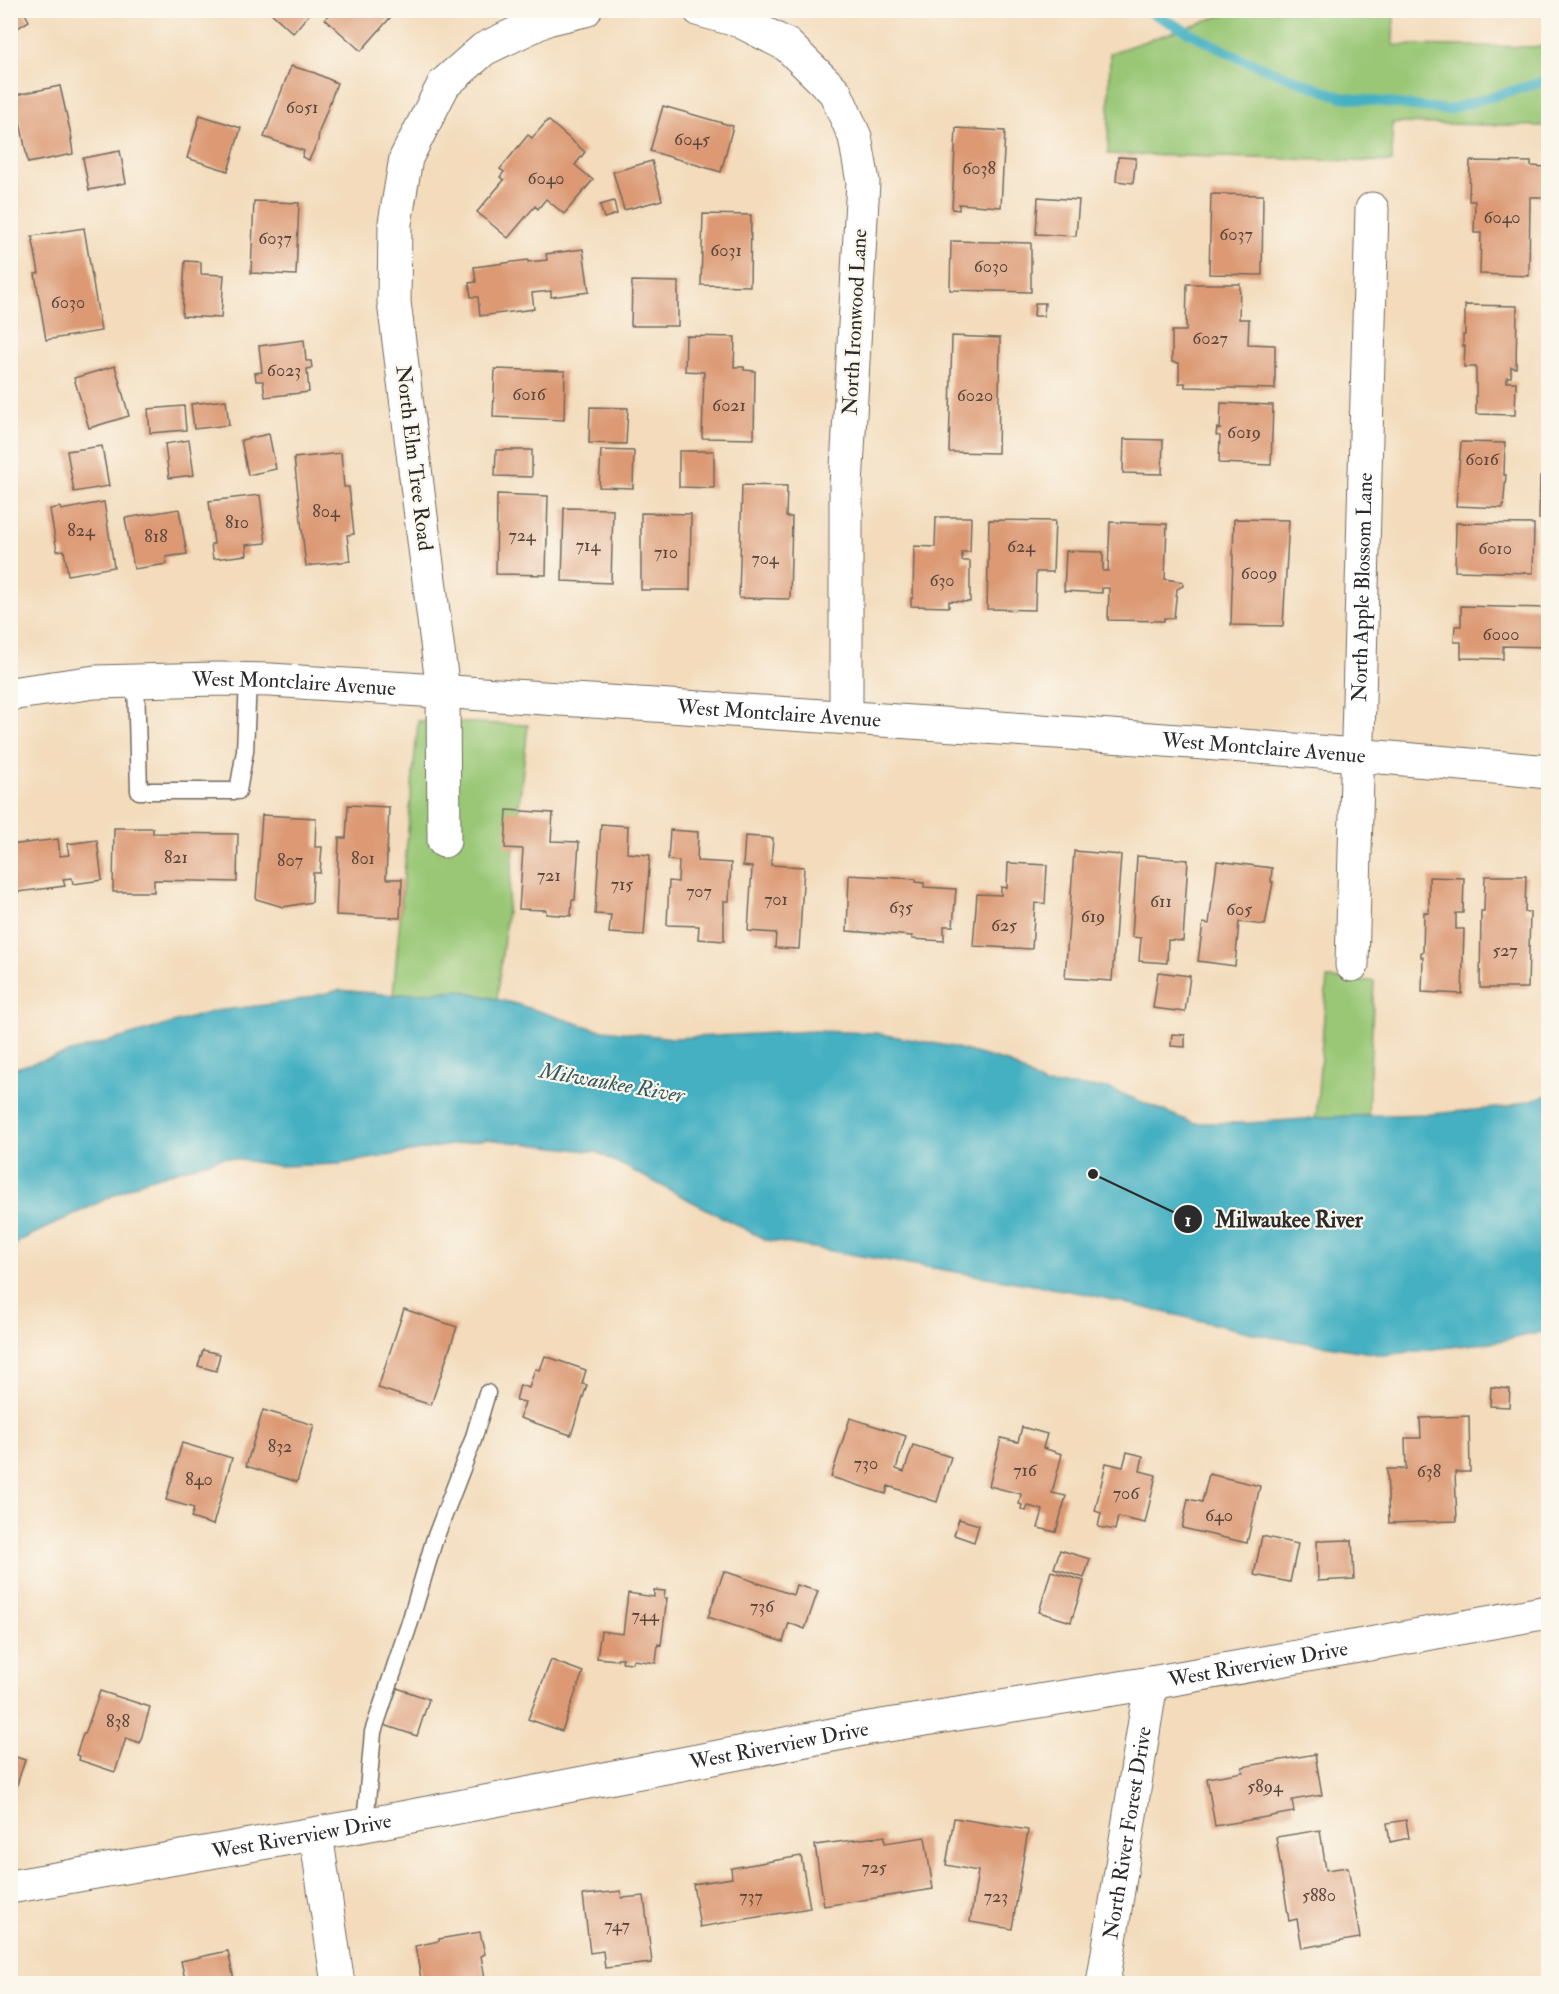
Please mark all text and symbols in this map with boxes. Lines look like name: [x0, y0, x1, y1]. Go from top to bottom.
house number: 6051: [286, 96, 318, 119]
house number: 6045: [674, 128, 710, 151]
house number: 6038: [962, 157, 996, 180]
house number: 6040: [527, 167, 565, 190]
house number: 6040: [1483, 206, 1521, 229]
house number: 6037: [1219, 223, 1253, 246]
house number: 6037: [258, 227, 292, 250]
street label: North Ironwood Lane: [837, 228, 873, 416]
house number: 6031: [710, 239, 742, 262]
house number: 6030: [974, 255, 1008, 278]
house number: 6030: [51, 291, 85, 314]
house number: 6027: [1192, 327, 1228, 350]
house number: 6023: [267, 359, 301, 382]
street label: North Elm Tree Road: [389, 364, 439, 553]
house number: 6016: [512, 383, 547, 406]
house number: 6020: [957, 384, 993, 407]
house number: 6021: [712, 394, 746, 417]
house number: 6019: [1227, 421, 1261, 444]
house number: 6016: [1465, 448, 1500, 471]
street label: North Apple Blossom Lane: [1345, 472, 1379, 702]
house number: 804: [312, 500, 341, 523]
house number: 810: [225, 511, 249, 534]
house number: 824: [67, 519, 96, 542]
house number: 724: [508, 524, 537, 547]
house number: 818: [144, 525, 168, 548]
house number: 714: [576, 534, 601, 557]
house number: 624: [1007, 535, 1036, 558]
house number: 6010: [1478, 537, 1512, 560]
house number: 710: [654, 541, 678, 564]
house number: 704: [751, 547, 780, 570]
house number: 6009: [1241, 562, 1277, 585]
house number: 630: [929, 569, 955, 592]
house number: 6000: [1483, 623, 1519, 646]
street label: West Montclaire Avenue: [191, 665, 397, 702]
street label: West Montclaire Avenue: [675, 693, 882, 733]
street label: West Montclaire Avenue: [1160, 726, 1367, 769]
house number: 821: [164, 846, 188, 869]
house number: 801: [351, 847, 375, 870]
house number: 807: [277, 849, 303, 872]
house number: 721: [537, 864, 561, 887]
house number: 715: [611, 873, 633, 896]
house number: 707: [686, 880, 712, 903]
house number: 701: [764, 888, 788, 911]
house number: 611: [1150, 890, 1172, 913]
house number: 635: [889, 896, 913, 919]
house number: 605: [1226, 898, 1252, 921]
house number: 619: [1081, 905, 1105, 928]
house number: 625: [991, 914, 1017, 937]
house number: 527: [1492, 939, 1518, 962]
water label: Milwaukee River: [535, 1056, 688, 1110]
callout: Milwaukee River: [1173, 1199, 1375, 1239]
text: Milwaukee River: [1214, 1206, 1364, 1234]
text: 1: [1185, 1209, 1191, 1232]
house number: 832: [268, 1435, 292, 1458]
house number: 730: [854, 1452, 878, 1475]
house number: 716: [1013, 1459, 1038, 1482]
house number: 638: [1417, 1460, 1441, 1483]
house number: 840: [185, 1468, 213, 1491]
house number: 706: [1113, 1482, 1140, 1505]
house number: 640: [1205, 1504, 1233, 1527]
house number: 736: [750, 1595, 775, 1618]
house number: 744: [631, 1604, 660, 1627]
street label: West Riverview Drive: [1165, 1635, 1350, 1693]
house number: 838: [106, 1710, 130, 1733]
street label: West Riverview Drive: [686, 1715, 871, 1776]
street label: North River Forest Drive: [1097, 1724, 1157, 1941]
house number: 5894: [1247, 1775, 1284, 1798]
street label: West Riverview Drive: [209, 1807, 394, 1865]
house number: 725: [861, 1856, 887, 1879]
house number: 5880: [1302, 1884, 1336, 1907]
house number: 737: [739, 1885, 763, 1908]
house number: 723: [984, 1885, 1008, 1908]
house number: 747: [604, 1914, 630, 1937]

